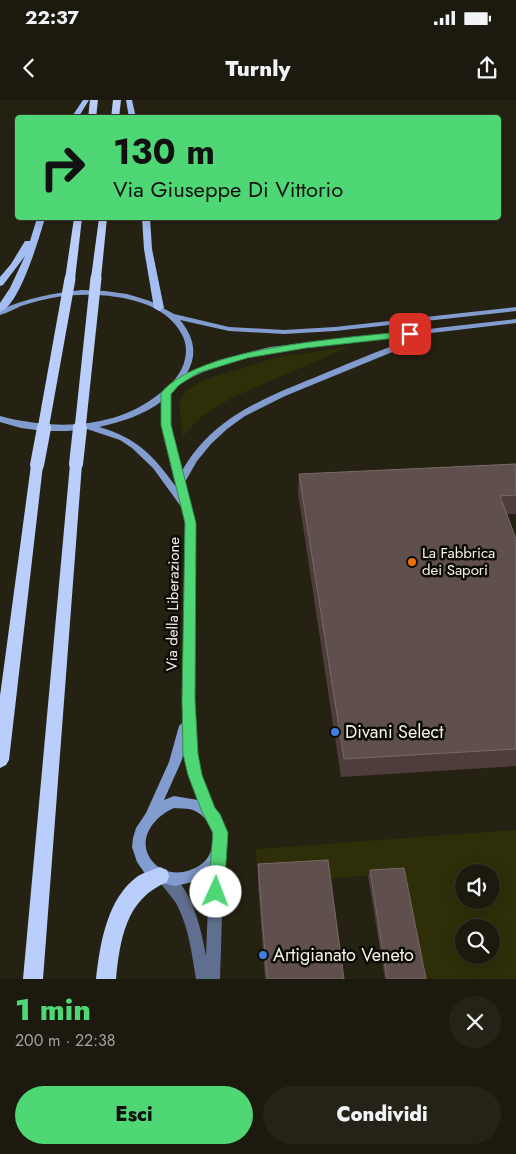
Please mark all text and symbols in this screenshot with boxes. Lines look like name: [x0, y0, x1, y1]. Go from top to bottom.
text: 22:37: [25, 4, 79, 31]
text: Turnly: [226, 52, 290, 84]
icon: back: [15, 54, 43, 82]
icon: share: [473, 54, 501, 82]
text: 130 m: [113, 127, 215, 177]
icon: right: [30, 135, 95, 200]
text: Via Giuseppe Di Vittorio: [113, 173, 343, 205]
pin: [389, 313, 431, 355]
icon: arrive: [396, 320, 424, 348]
street label: Via della Liberazione: [161, 536, 185, 671]
place label: La Fabbrica dei Sapori: [422, 542, 495, 581]
marker: La Fabbrica dei Sapori: [406, 556, 418, 568]
place label: Divani Select: [345, 719, 444, 745]
marker: Divani Select: [329, 726, 341, 738]
map controls: [455, 864, 500, 964]
button: sound: [455, 864, 500, 909]
position arrow: [189, 865, 241, 917]
button: search: [455, 919, 500, 964]
place label: Artigianato Veneto: [273, 942, 414, 968]
marker: Artigianato Veneto: [257, 949, 269, 961]
text: 1 min: [15, 988, 91, 1031]
button: close: [449, 996, 501, 1048]
text: 200 m · 22:38: [15, 1029, 115, 1052]
button: Esci: [15, 1086, 253, 1144]
button: Condividi: [263, 1086, 501, 1144]

